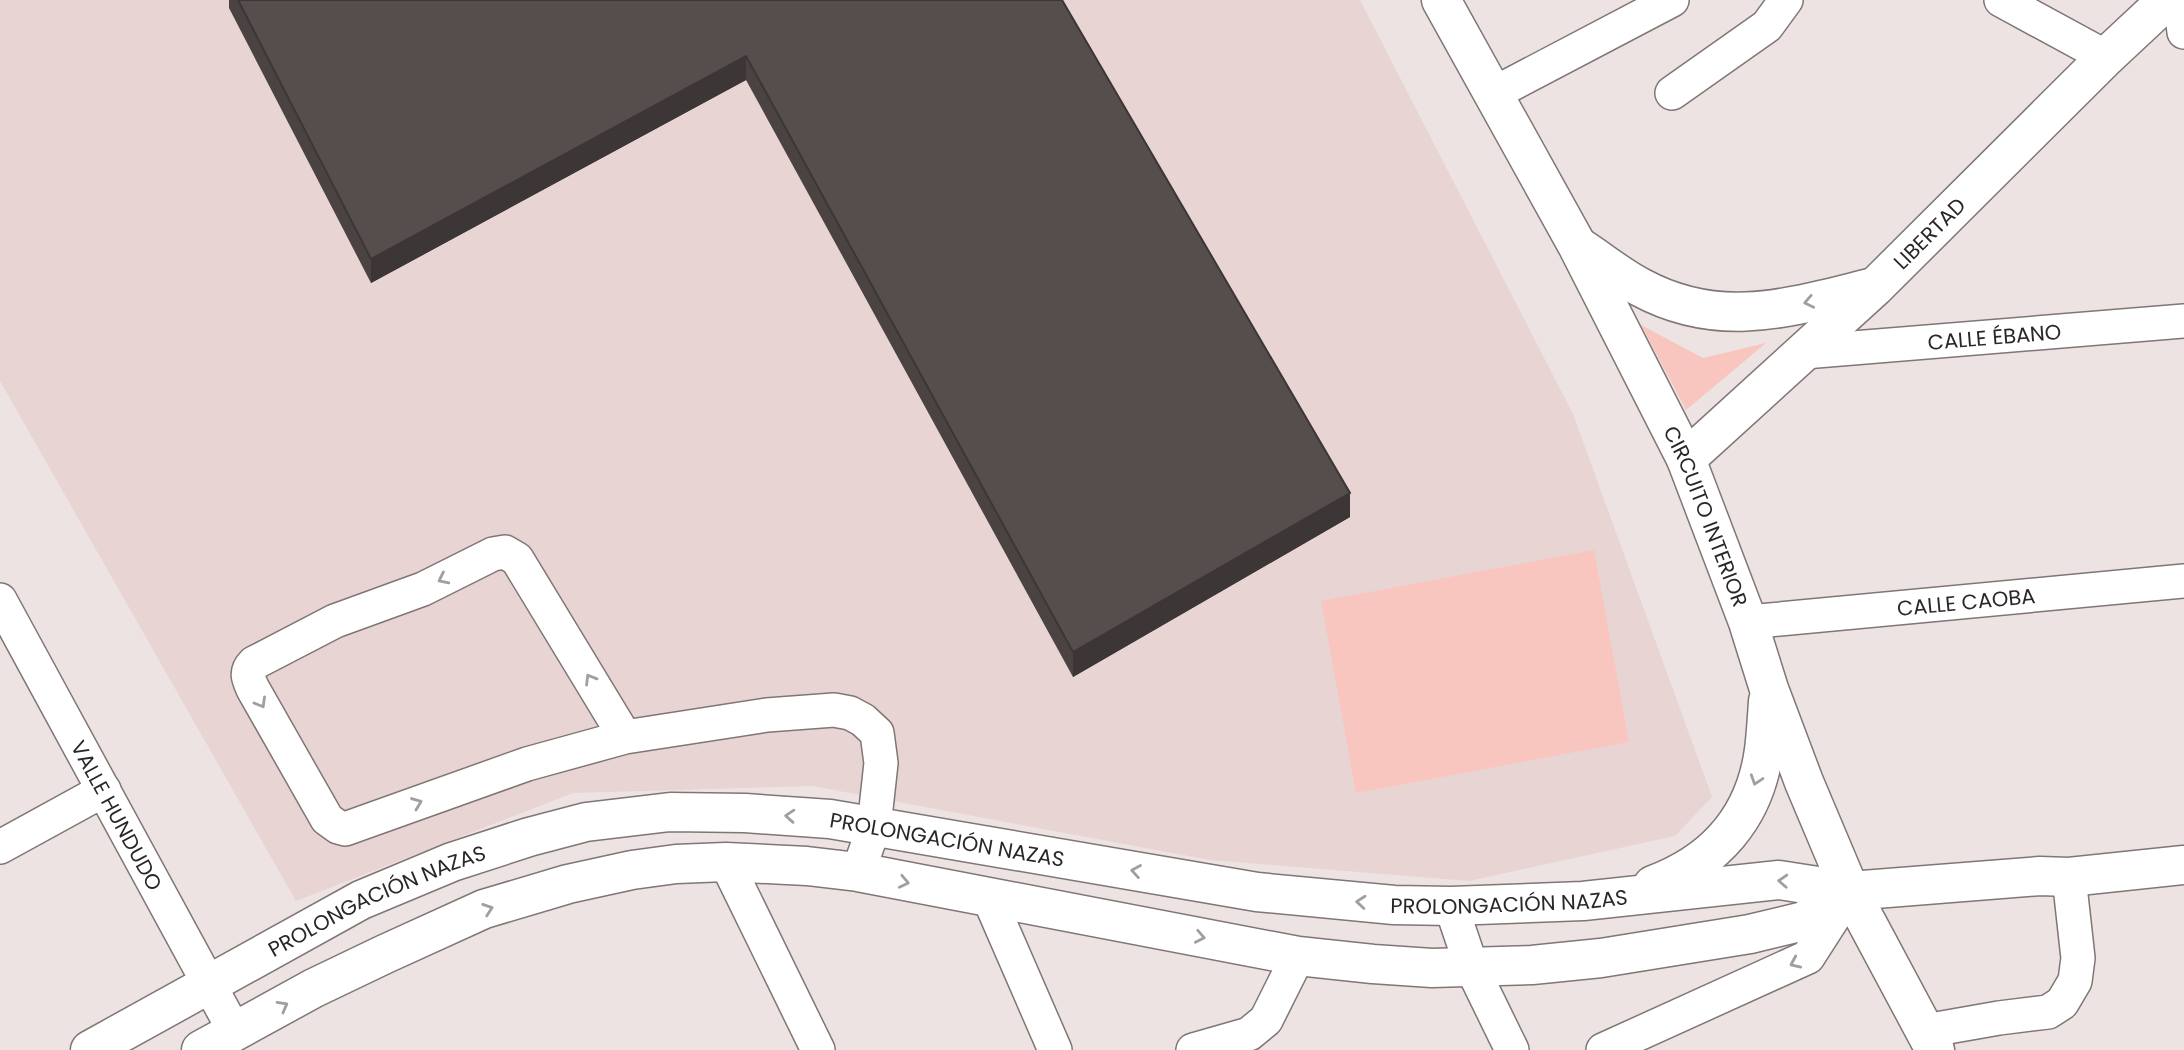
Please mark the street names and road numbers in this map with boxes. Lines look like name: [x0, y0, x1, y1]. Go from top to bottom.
street label: LIBERTAD: [1887, 191, 1972, 275]
street label: CALLE ÉBANO: [1926, 317, 2062, 356]
street label: CIRCUITO INTERIOR: [1657, 421, 1755, 611]
street label: CALLE CAOBA: [1896, 581, 2037, 622]
street label: VALLE HUNDUDO: [64, 735, 170, 895]
street label: PROLONGACIÓN NAZAS: [828, 805, 1067, 873]
street label: PROLONGACIÓN NAZAS: [263, 838, 489, 963]
street label: PROLONGACIÓN NAZAS: [1390, 882, 1629, 921]

